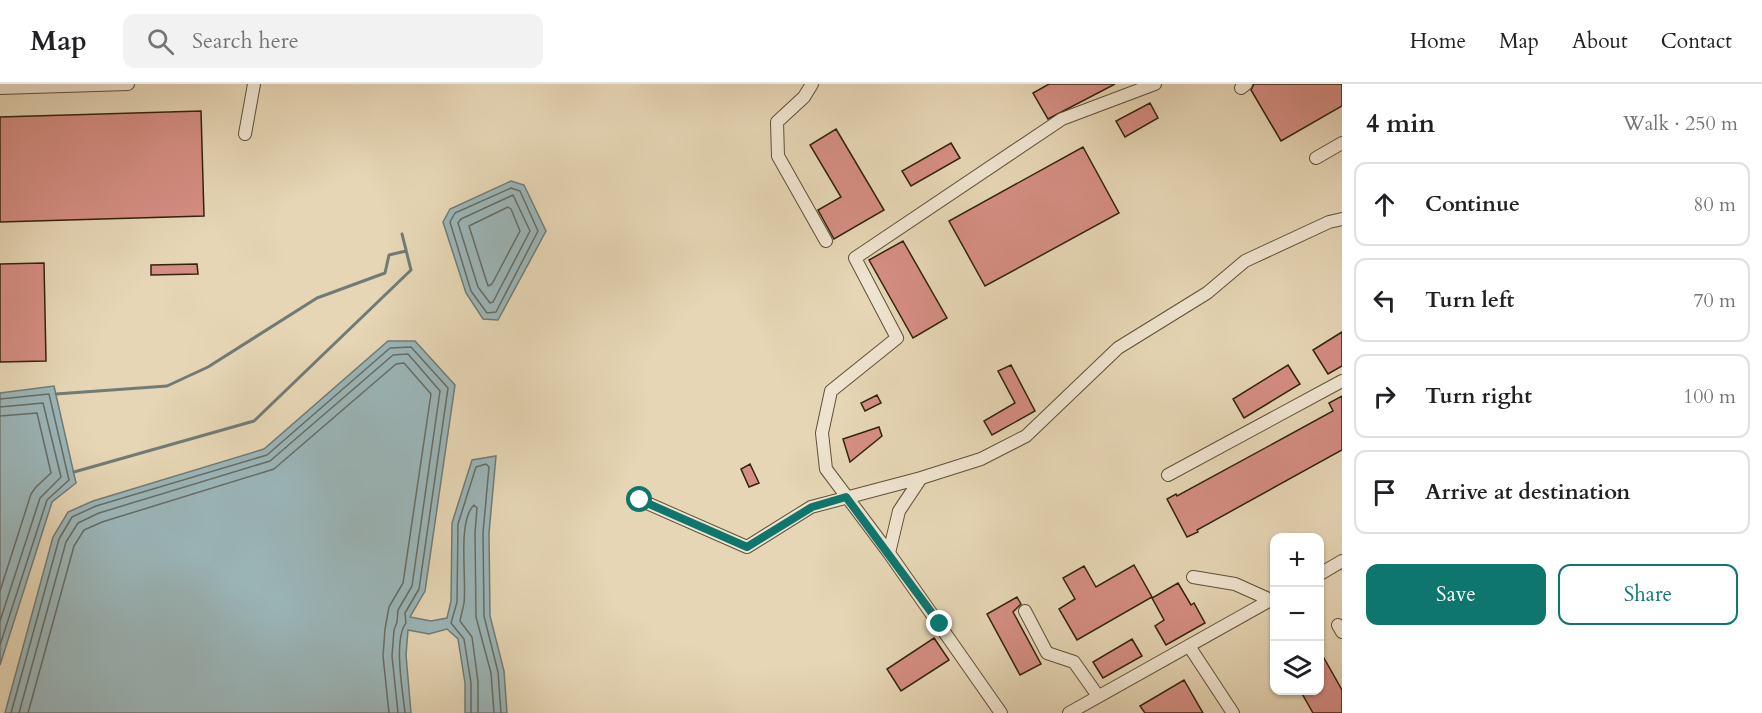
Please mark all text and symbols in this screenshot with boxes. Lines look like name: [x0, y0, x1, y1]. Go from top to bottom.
search box: [123, 14, 543, 68]
text: Map: [30, 22, 87, 60]
icon: search: [144, 25, 177, 58]
text: Search here: [192, 26, 299, 56]
text: Home: [1410, 27, 1466, 56]
text: Map: [1499, 27, 1539, 56]
text: About: [1572, 27, 1628, 56]
text: Contact: [1661, 27, 1732, 56]
text: 4 min: [1366, 106, 1435, 141]
text: Walk · 250 m: [1623, 110, 1738, 137]
icon: ahead: [1368, 188, 1401, 221]
text: Continue: [1425, 189, 1520, 219]
text: 80 m: [1693, 191, 1736, 218]
icon: left: [1368, 284, 1401, 317]
text: Turn left: [1425, 285, 1514, 315]
text: 70 m: [1693, 287, 1736, 314]
icon: right: [1368, 380, 1401, 413]
text: Turn right: [1425, 381, 1532, 411]
text: 100 m: [1683, 383, 1736, 410]
icon: arrive: [1368, 476, 1401, 509]
text: Arrive at destination: [1425, 477, 1630, 507]
route start: [626, 486, 652, 512]
map controls: [1270, 533, 1324, 695]
button: +: [1270, 533, 1324, 587]
button: Save: [1366, 564, 1546, 625]
button: Share: [1558, 564, 1738, 625]
button: −: [1270, 587, 1324, 641]
route end: [926, 610, 952, 636]
button: layers: [1270, 641, 1324, 695]

